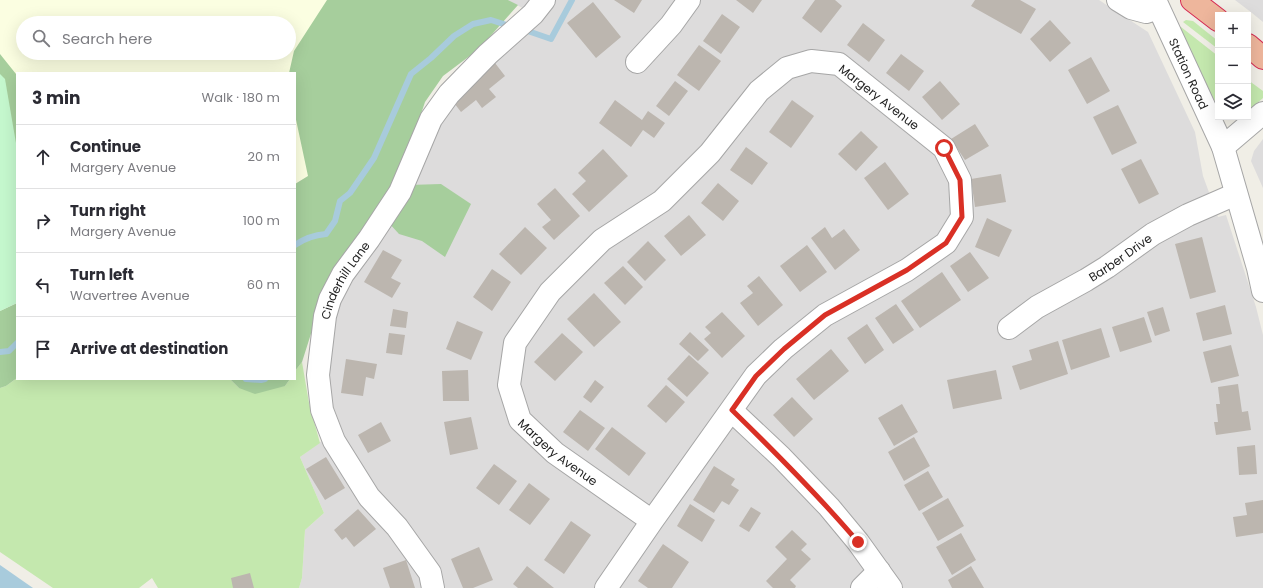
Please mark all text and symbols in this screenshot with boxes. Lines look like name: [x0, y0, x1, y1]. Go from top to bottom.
map controls: [1215, 12, 1251, 120]
button: +: [1215, 12, 1251, 48]
search box: [16, 16, 296, 60]
icon: search: [30, 27, 52, 49]
text: Search here: [62, 28, 152, 49]
street label: Station Road: [1165, 35, 1213, 112]
button: −: [1215, 48, 1251, 84]
street label: Margery Avenue: [835, 60, 923, 134]
button: layers: [1215, 84, 1251, 120]
text: 3 min: [32, 86, 80, 110]
text: Walk · 180 m: [202, 88, 280, 107]
text: Continue: [70, 136, 141, 157]
route start: [935, 139, 953, 157]
icon: ahead: [32, 146, 54, 168]
text: 20 m: [247, 147, 280, 166]
text: Margery Avenue: [70, 158, 176, 177]
text: Turn right: [70, 200, 146, 221]
icon: right: [32, 210, 54, 232]
text: 100 m: [243, 211, 280, 230]
text: Margery Avenue: [70, 222, 176, 241]
street label: Barber Drive: [1085, 229, 1155, 285]
street label: Cinderhill Lane: [316, 237, 373, 321]
text: Turn left: [70, 264, 134, 285]
icon: left: [32, 274, 54, 296]
text: 60 m: [247, 275, 280, 294]
text: Wavertree Avenue: [70, 286, 190, 305]
icon: arrive: [32, 338, 54, 360]
text: Arrive at destination: [70, 338, 228, 359]
street label: Margery Avenue: [515, 414, 601, 489]
route end: [849, 533, 867, 551]

